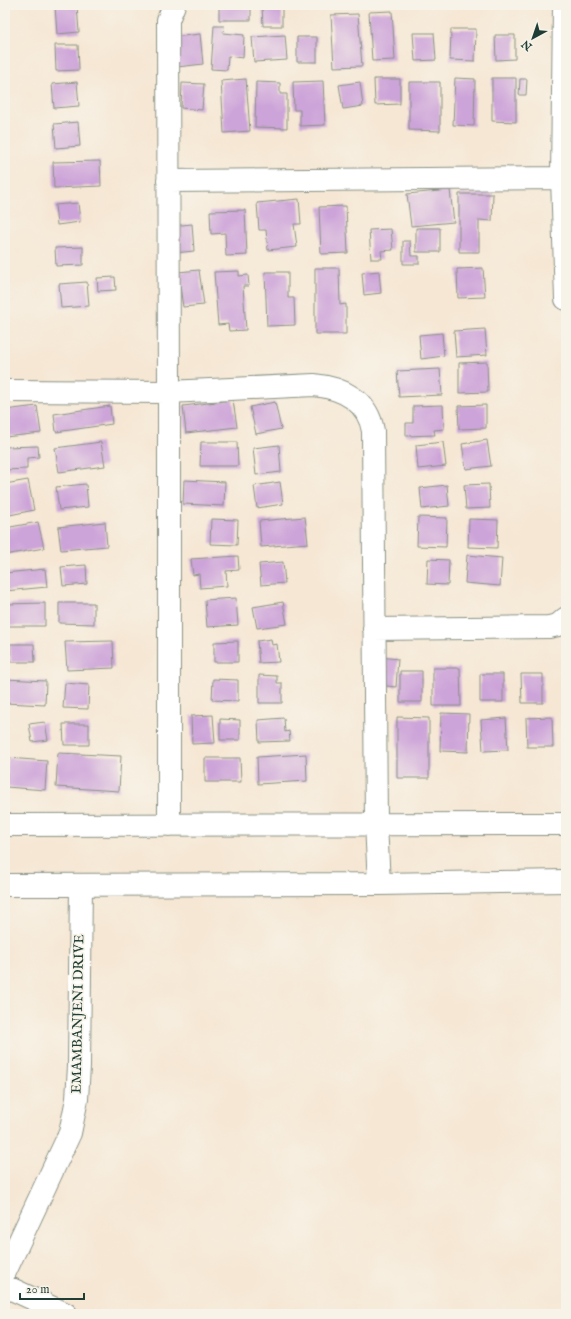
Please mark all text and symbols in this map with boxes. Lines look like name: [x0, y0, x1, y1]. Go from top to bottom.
north arrow: [513, 18, 553, 58]
text: N: [519, 36, 536, 54]
street label: EMAMBANJENI DRIVE: [68, 934, 88, 1094]
scale bar: [20, 1275, 84, 1301]
text: 20 m: [26, 1282, 49, 1297]

